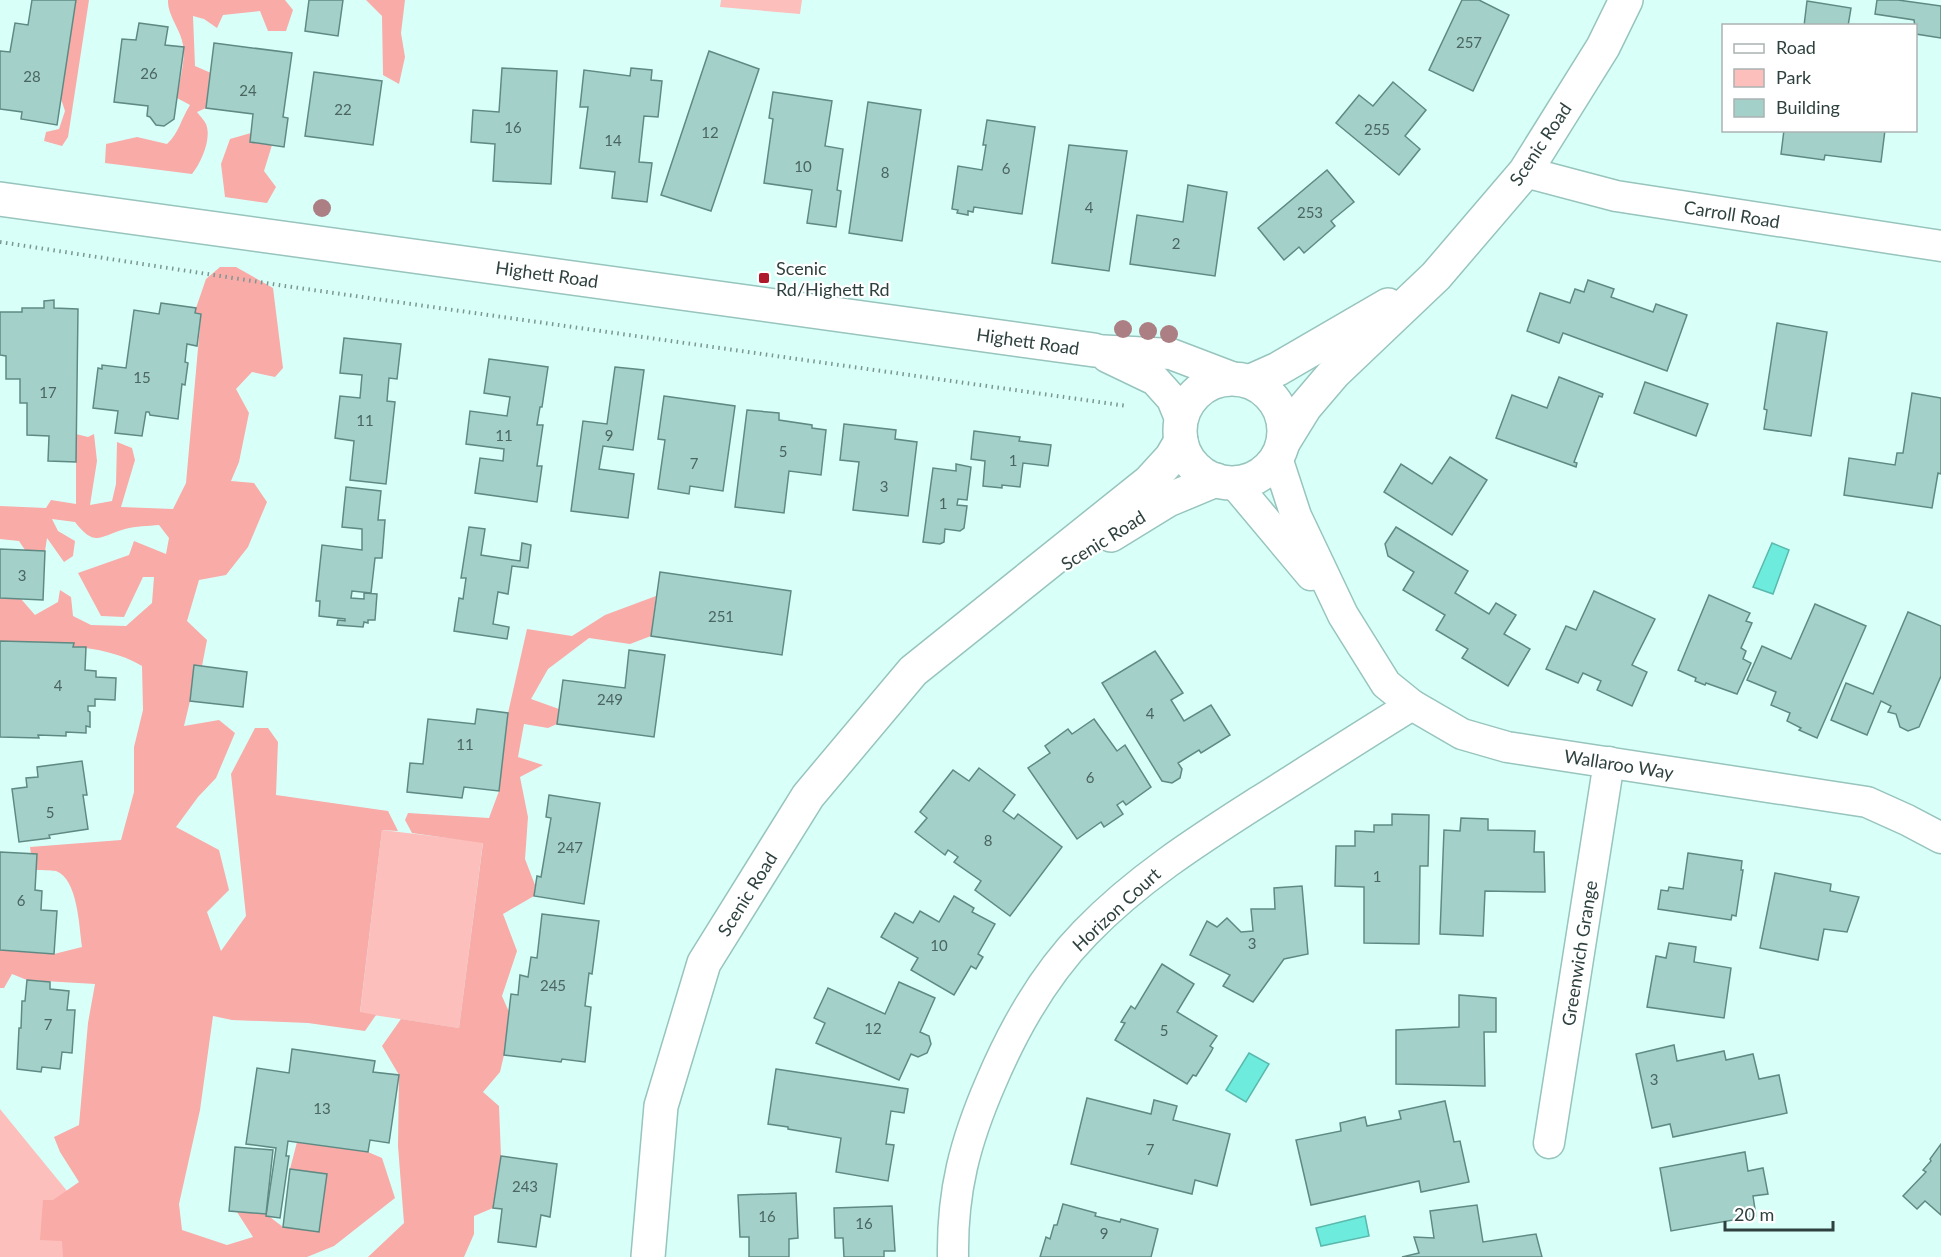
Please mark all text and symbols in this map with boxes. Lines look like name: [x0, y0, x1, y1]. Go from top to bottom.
legend: [1722, 24, 1917, 132]
house number: 257: [1456, 33, 1482, 51]
text: Road: [1776, 36, 1816, 58]
house number: 26: [140, 64, 158, 82]
text: Park: [1776, 66, 1812, 88]
house number: 28: [23, 67, 41, 85]
house number: 24: [239, 81, 257, 99]
text: Building: [1776, 96, 1840, 118]
street label: Scenic Road: [1504, 98, 1576, 190]
house number: 22: [334, 100, 352, 118]
house number: 16: [504, 118, 522, 136]
house number: 255: [1364, 120, 1390, 138]
house number: 12: [701, 123, 719, 141]
house number: 14: [604, 131, 622, 149]
house number: 10: [794, 157, 812, 175]
house number: 6: [1002, 159, 1011, 177]
house number: 8: [881, 163, 889, 181]
street label: Carroll Road: [1682, 196, 1782, 232]
house number: 4: [1085, 198, 1094, 216]
house number: 253: [1297, 203, 1323, 221]
house number: 2: [1172, 234, 1180, 252]
street label: Highett Road: [494, 256, 600, 292]
place label: Scenic Rd/Highett Rd: [776, 257, 890, 300]
marker: Scenic Rd/Highett Rd: [757, 271, 771, 285]
street label: Highett Road: [975, 323, 1081, 359]
house number: 15: [133, 368, 151, 386]
house number: 17: [39, 383, 57, 401]
house number: 11: [356, 411, 374, 429]
house number: 11: [495, 426, 513, 444]
house number: 9: [605, 426, 613, 444]
house number: 5: [779, 442, 787, 460]
house number: 1: [1009, 451, 1017, 469]
house number: 7: [690, 454, 699, 472]
house number: 3: [880, 477, 888, 495]
house number: 1: [939, 494, 947, 512]
street label: Scenic Road: [1057, 505, 1149, 575]
house number: 3: [18, 566, 26, 584]
house number: 251: [708, 607, 734, 625]
house number: 4: [54, 676, 63, 694]
house number: 249: [597, 690, 623, 708]
house number: 4: [1146, 704, 1155, 722]
house number: 11: [456, 735, 474, 753]
street label: Wallaroo Way: [1563, 744, 1676, 784]
house number: 6: [1086, 768, 1095, 786]
house number: 5: [46, 803, 54, 821]
house number: 8: [984, 831, 992, 849]
house number: 247: [557, 838, 583, 856]
street label: Scenic Road: [712, 848, 782, 940]
street label: Horizon Court: [1067, 862, 1165, 955]
house number: 1: [1373, 867, 1381, 885]
street label: Greenwich Grange: [1557, 879, 1601, 1027]
house number: 6: [17, 891, 26, 909]
house number: 3: [1248, 934, 1256, 952]
house number: 10: [930, 936, 948, 954]
house number: 245: [540, 976, 566, 994]
house number: 7: [44, 1015, 53, 1033]
house number: 12: [864, 1019, 882, 1037]
house number: 5: [1160, 1021, 1168, 1039]
house number: 3: [1650, 1070, 1658, 1088]
house number: 13: [313, 1099, 331, 1117]
house number: 7: [1146, 1140, 1155, 1158]
house number: 243: [512, 1177, 538, 1195]
scale bar: [1725, 1194, 1833, 1232]
text: 20 m: [1734, 1203, 1774, 1225]
house number: 16: [758, 1207, 776, 1225]
house number: 16: [855, 1214, 873, 1232]
house number: 9: [1100, 1224, 1108, 1242]

